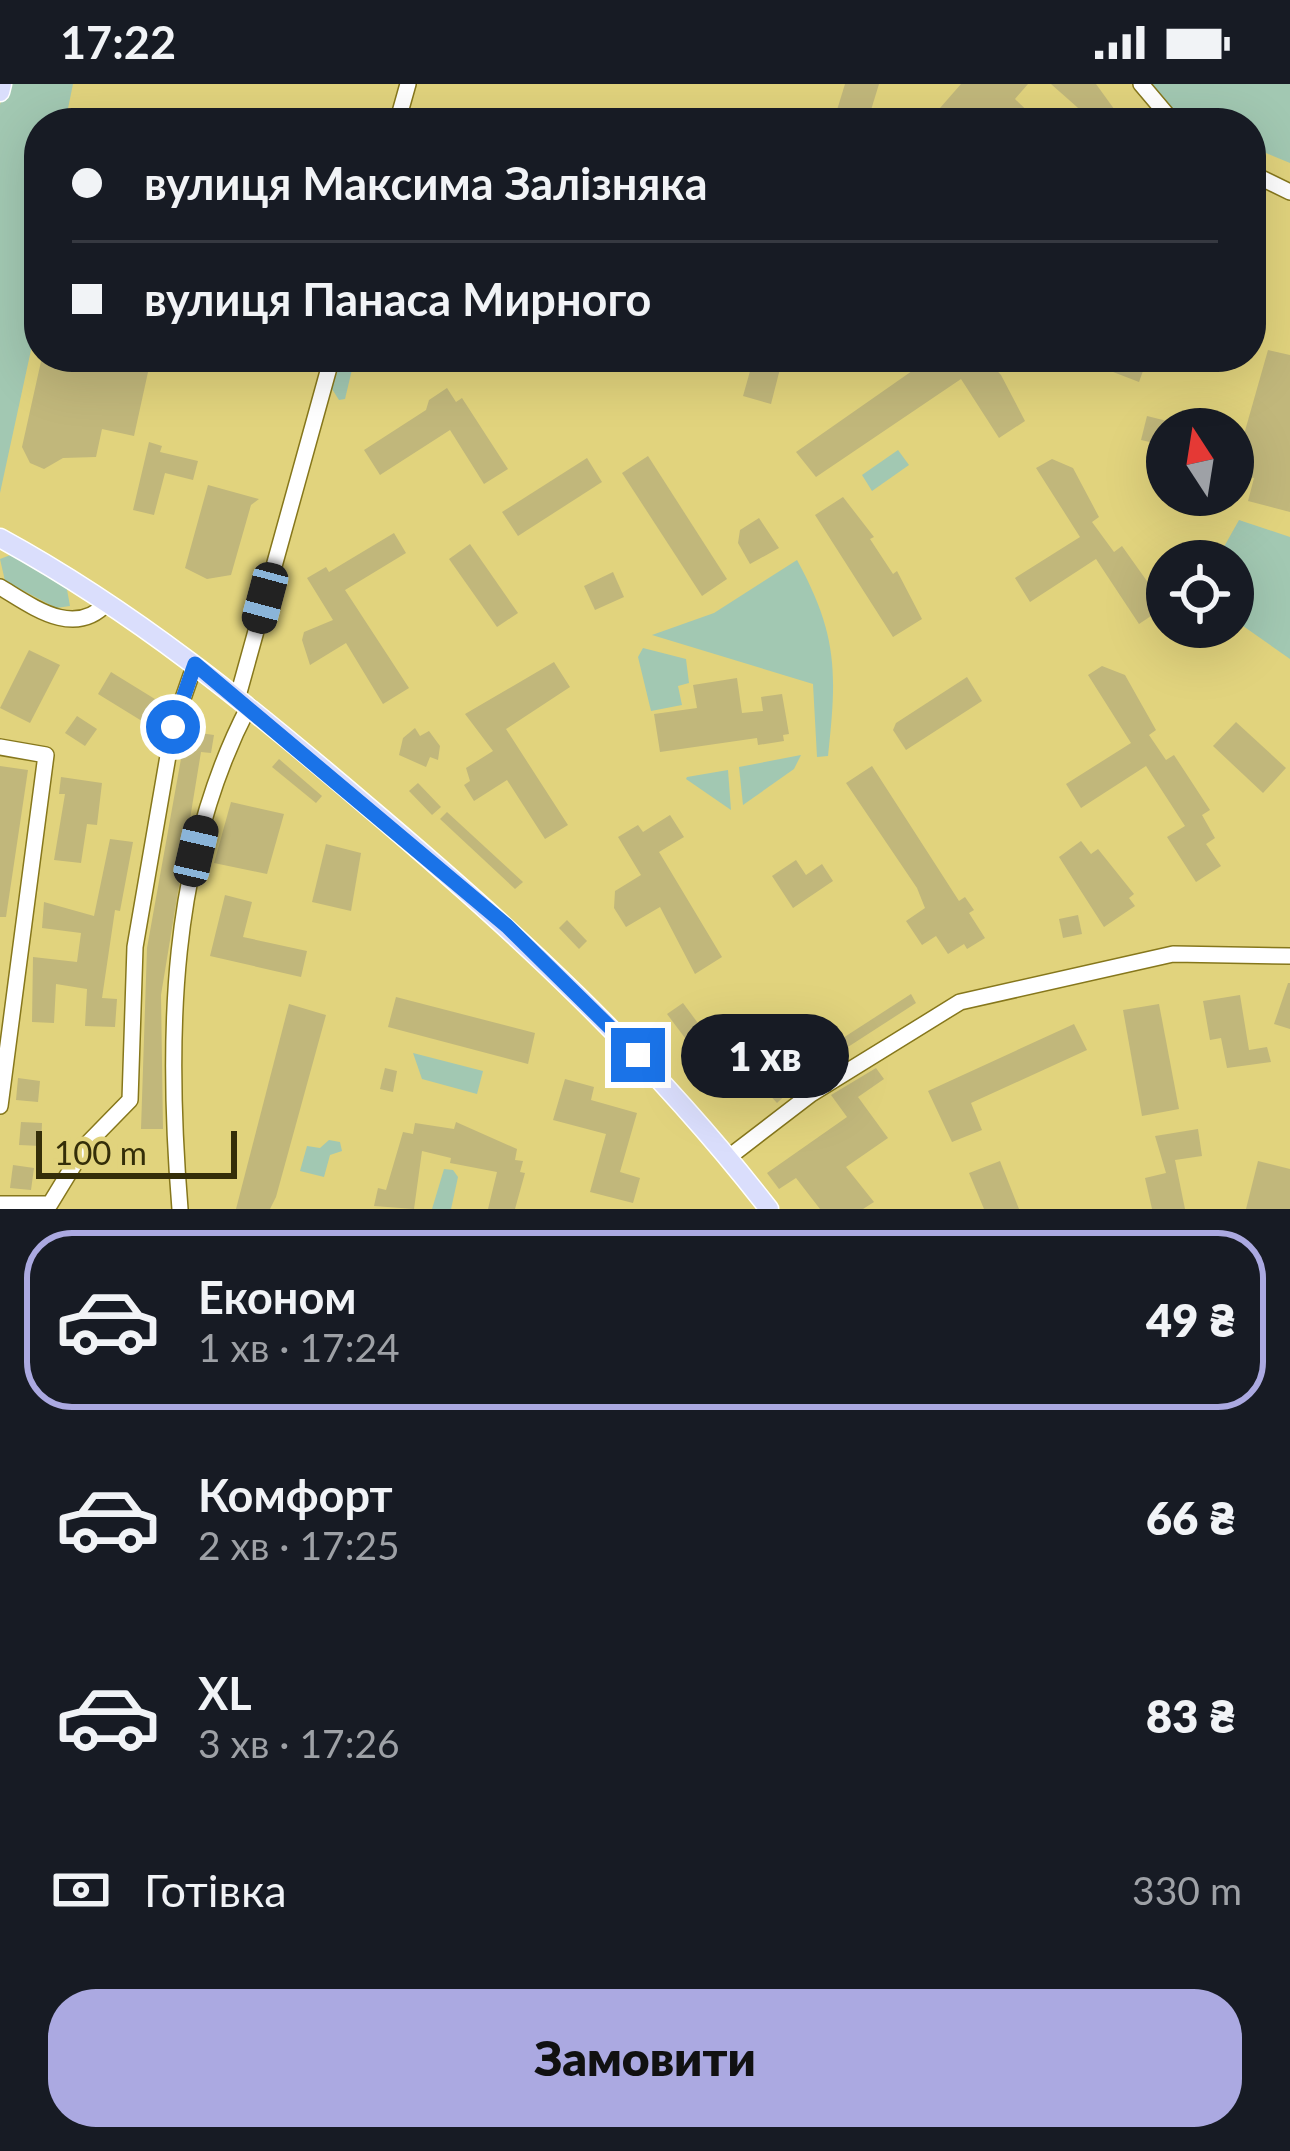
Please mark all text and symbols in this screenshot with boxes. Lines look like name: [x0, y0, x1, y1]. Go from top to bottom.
text: 17:22: [60, 15, 176, 69]
text: вулиця Максима Залізняка: [144, 156, 708, 210]
text: вулиця Панаса Мирного: [144, 272, 651, 326]
north arrow: [1146, 408, 1254, 516]
map controls: [1146, 408, 1254, 648]
button: locate: [1146, 540, 1254, 648]
car: [238, 559, 292, 637]
route start: [146, 700, 200, 754]
car: [170, 812, 222, 890]
callout: 1 хв: [680, 1013, 848, 1097]
route end: [611, 1028, 665, 1082]
text: 1 хв: [729, 1033, 801, 1079]
scale bar: [36, 1125, 237, 1178]
text: 100 m: [54, 1132, 147, 1172]
icon: car: [54, 1266, 162, 1374]
text: Економ: [198, 1270, 357, 1324]
text: 49 ₴: [1146, 1293, 1236, 1347]
text: 1 хв · 17:24: [198, 1324, 400, 1370]
icon: car: [54, 1464, 162, 1572]
text: Комфорт: [198, 1468, 393, 1522]
text: 66 ₴: [1146, 1491, 1236, 1545]
text: 2 хв · 17:25: [198, 1522, 400, 1568]
icon: car: [54, 1662, 162, 1770]
text: XL: [198, 1666, 252, 1720]
text: 83 ₴: [1146, 1689, 1236, 1743]
text: 3 хв · 17:26: [198, 1720, 400, 1766]
icon: cash: [48, 1857, 114, 1923]
text: Готівка: [144, 1863, 287, 1917]
text: 330 m: [1132, 1867, 1242, 1913]
button: Замовити: [48, 1989, 1242, 2127]

